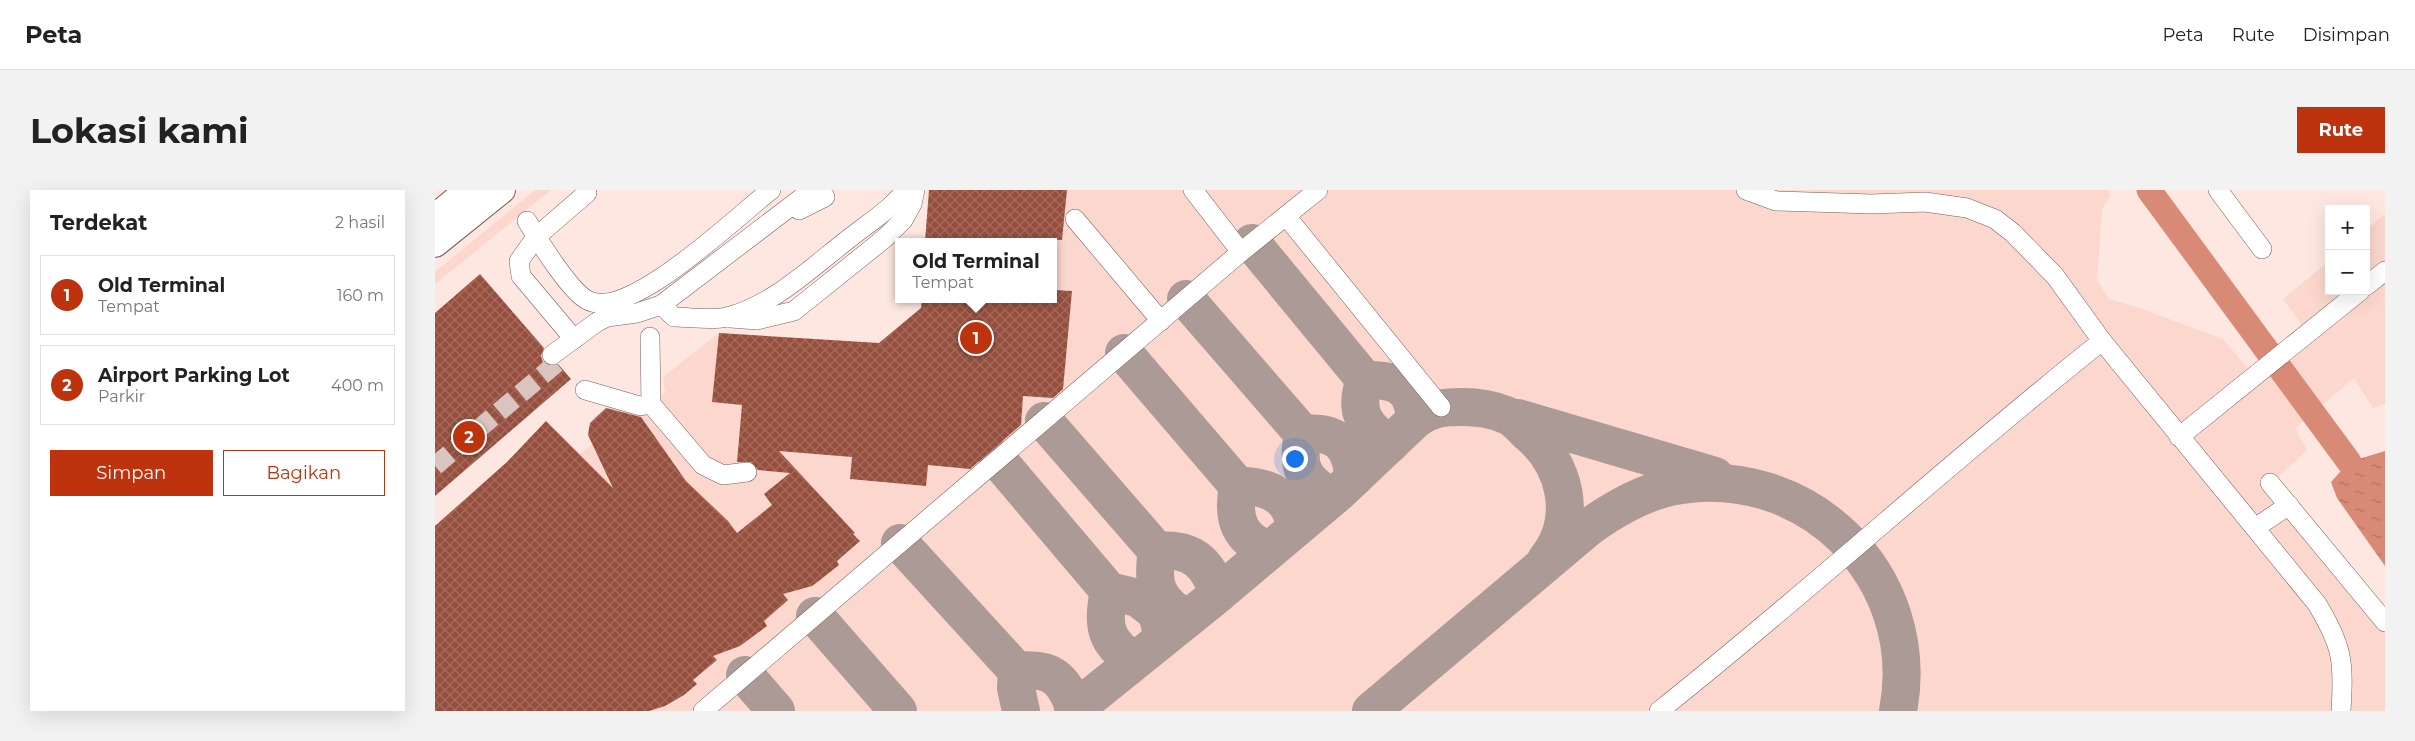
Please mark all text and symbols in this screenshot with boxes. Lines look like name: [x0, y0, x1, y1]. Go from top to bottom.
text: Peta: [25, 20, 82, 49]
text: Peta: [2163, 24, 2204, 46]
text: Rute: [2232, 24, 2275, 46]
text: Disimpan: [2303, 24, 2390, 46]
button: Rute: [2297, 107, 2385, 153]
text: Lokasi kami: [30, 109, 249, 152]
map controls: [2325, 205, 2370, 295]
button: +: [2325, 205, 2370, 250]
text: Terdekat: [50, 210, 147, 235]
text: 2 hasil: [335, 213, 385, 232]
popup: [895, 238, 1057, 303]
text: Old Terminal: [912, 250, 1040, 273]
button: −: [2325, 250, 2370, 295]
text: Tempat: [912, 273, 974, 292]
text: Old Terminal: [98, 274, 225, 297]
text: 1: [64, 286, 70, 305]
text: 160 m: [337, 286, 384, 305]
text: Tempat: [98, 297, 160, 316]
pin: 1: [960, 319, 992, 357]
text: Airport Parking Lot: [98, 364, 290, 387]
text: 2: [62, 376, 72, 395]
text: 400 m: [331, 376, 384, 395]
text: Parkir: [98, 387, 145, 406]
pin: 2: [453, 418, 485, 456]
your location: [1282, 446, 1308, 472]
button: Simpan: [50, 450, 213, 496]
button: Bagikan: [223, 450, 385, 496]

